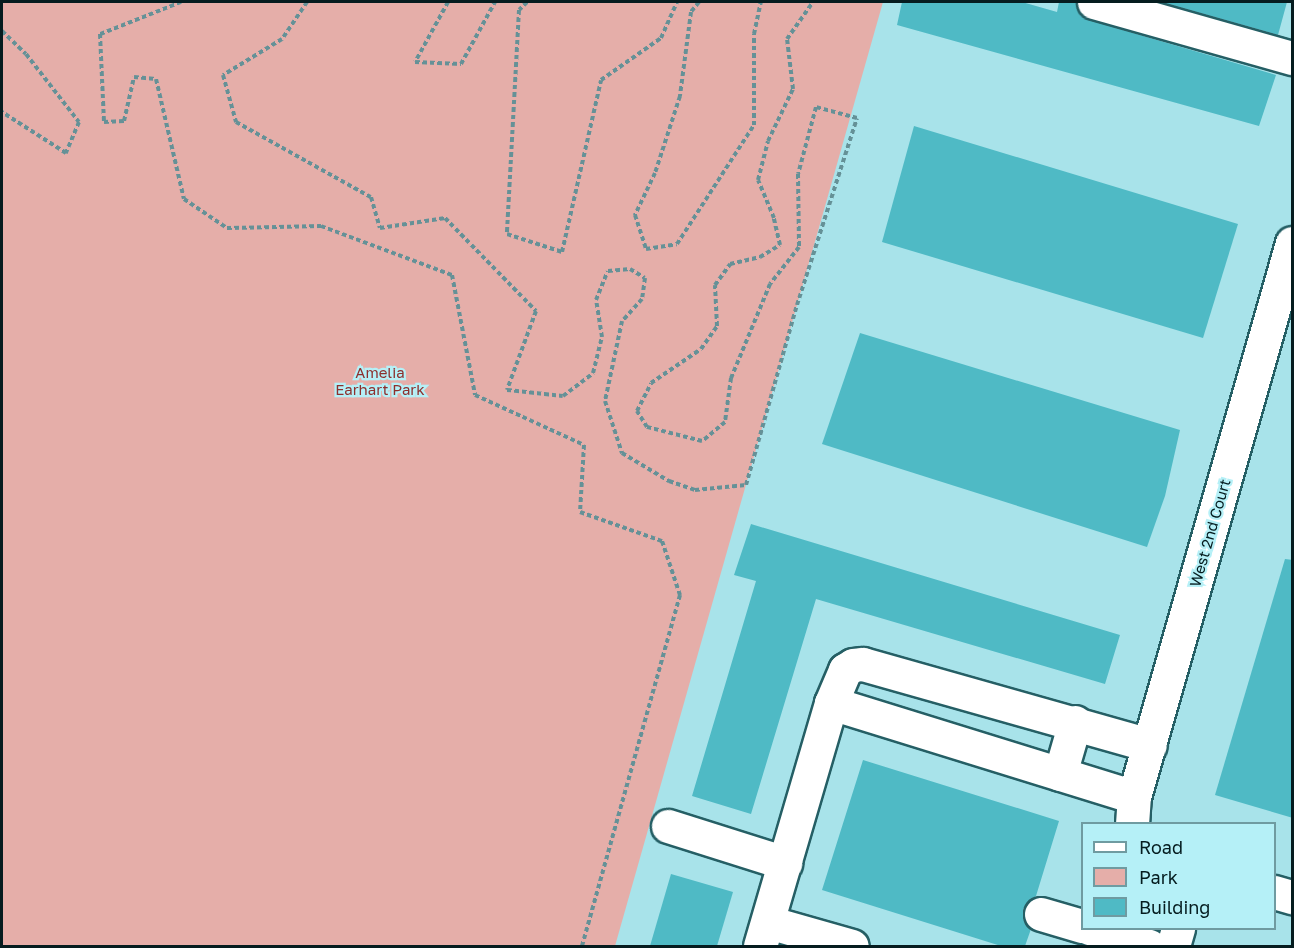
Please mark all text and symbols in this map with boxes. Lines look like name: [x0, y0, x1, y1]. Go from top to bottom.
park label: Amelia Earhart Park: [335, 363, 425, 398]
street label: West 2nd Court: [1186, 477, 1234, 589]
legend: [1081, 822, 1276, 930]
text: Road: [1139, 836, 1183, 858]
text: Park: [1139, 866, 1178, 888]
text: Building: [1139, 896, 1210, 918]

